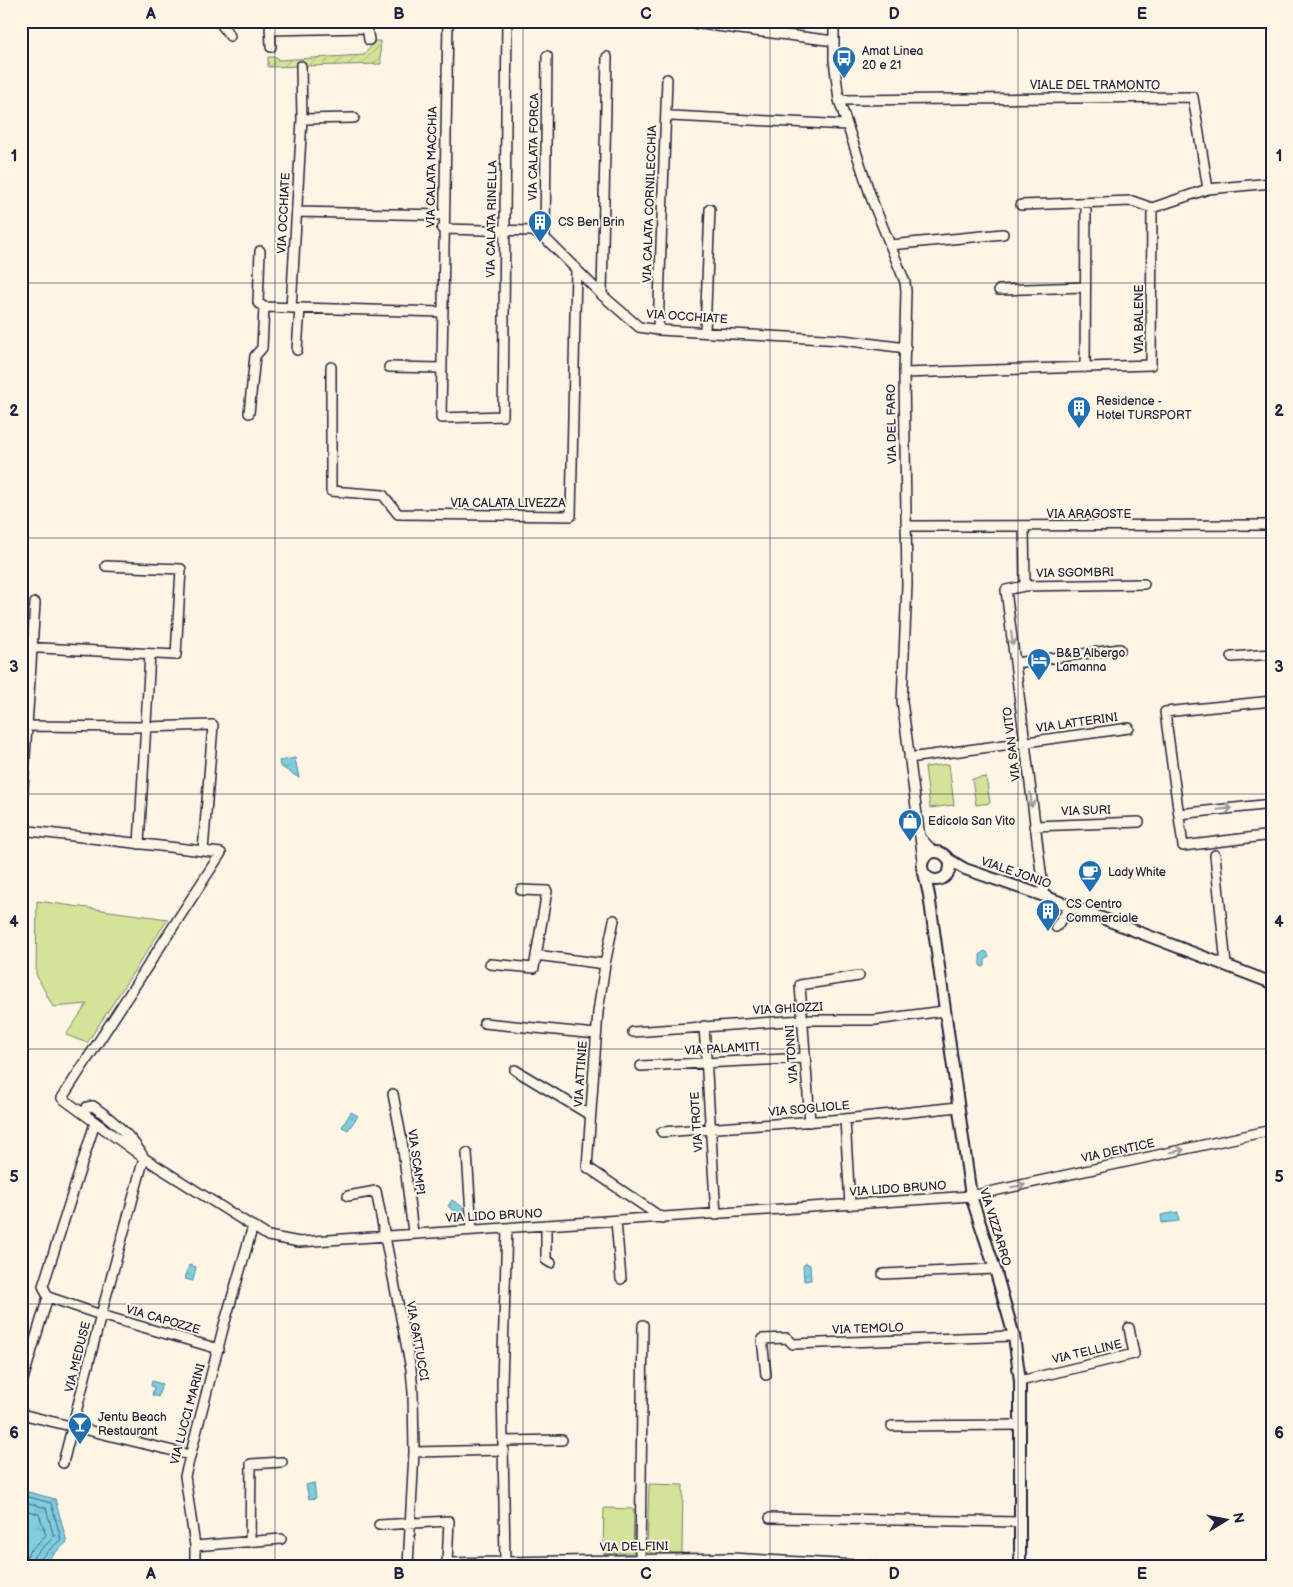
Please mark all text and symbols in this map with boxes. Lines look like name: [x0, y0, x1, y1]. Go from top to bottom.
text: A: [145, 5, 156, 24]
text: B: [393, 5, 405, 24]
text: C: [640, 5, 652, 24]
text: D: [888, 5, 900, 24]
text: E: [1137, 5, 1147, 24]
place label: Amat Linea 20 e 21: [862, 44, 924, 73]
bus stop icon: Amat Linea 20 e 21: [831, 45, 857, 79]
street label: VIALE DEL TRAMONTO: [1030, 78, 1160, 93]
street label: VIA CALATA FORCA: [526, 92, 542, 201]
street label: VIA CALATA MACCHIA: [423, 106, 441, 228]
street label: VIA CALATA CORNILECCHIA: [640, 124, 660, 283]
text: 1: [11, 147, 17, 166]
text: 1: [1276, 147, 1282, 166]
street label: VIA CALATA RINELLA: [483, 159, 501, 278]
street label: VIA OCCHIATE: [274, 172, 294, 254]
building icon: CS Ben Brin: [527, 209, 553, 243]
place label: CS Ben Brin: [558, 215, 625, 230]
street label: VIA BALENE: [1132, 284, 1147, 354]
street label: VIA OCCHIATE: [646, 307, 728, 327]
street label: VIA DEL FARO: [884, 384, 900, 464]
place label: Residence - Hotel TURSPORT: [1096, 394, 1192, 423]
building icon: Residence - Hotel TURSPORT: [1066, 395, 1092, 429]
text: 2: [9, 402, 19, 421]
text: 2: [1274, 402, 1284, 421]
street label: VIA CALATA LIVEZZA: [450, 496, 566, 511]
street label: VIA ARAGOSTE: [1047, 507, 1131, 522]
street label: VIA SGOMBRI: [1036, 565, 1114, 581]
one-way arrow: [1007, 630, 1017, 646]
place label: B&B Albergo Lamanna: [1056, 646, 1126, 675]
hotel icon: B&B Albergo Lamanna: [1026, 647, 1052, 681]
text: 3: [9, 658, 19, 677]
text: 3: [1274, 658, 1284, 677]
street label: VIA SAN VITO: [1000, 706, 1024, 782]
street label: VIA LATTERINI: [1035, 710, 1119, 736]
one-way arrow: [1026, 791, 1036, 807]
street label: VIA SURI: [1061, 803, 1111, 819]
one-way arrow: [1217, 804, 1233, 814]
shop icon: Edicola San Vito: [897, 808, 923, 842]
place label: Edicola San Vito: [928, 814, 1015, 829]
street label: VIALE JONIO: [979, 854, 1053, 892]
cafe icon: Lady White: [1077, 859, 1103, 893]
place label: Lady White: [1108, 865, 1166, 880]
place label: CS Centro Commerciale: [1066, 897, 1138, 926]
building icon: CS Centro Commerciale: [1035, 898, 1061, 932]
text: 4: [9, 913, 19, 932]
text: 4: [1274, 913, 1284, 932]
street label: VIA GHIOZZI: [752, 1000, 824, 1018]
street label: VIA TONNI: [782, 1024, 802, 1084]
street label: VIA ATTINIE: [571, 1040, 591, 1108]
street label: VIA PALAMITI: [684, 1040, 760, 1058]
street label: VIA TROTE: [687, 1091, 707, 1153]
street label: VIA SOGLIOLE: [768, 1098, 850, 1120]
street label: VIA SCAMPI: [404, 1128, 428, 1196]
street label: VIA DENTICE: [1080, 1136, 1156, 1166]
one-way arrow: [1168, 1145, 1184, 1155]
text: 5: [9, 1168, 19, 1187]
text: 5: [1274, 1168, 1284, 1187]
street label: VIA LIDO BRUNO: [849, 1178, 947, 1200]
one-way arrow: [1010, 1181, 1026, 1190]
street label: VIA VIZZARRO: [976, 1186, 1014, 1268]
street label: VIA LIDO BRUNO: [445, 1206, 543, 1226]
street label: VIA GATTUCCI: [403, 1300, 431, 1382]
street label: VIA CAPOZZE: [124, 1302, 202, 1338]
street label: VIA MEDUSE: [62, 1320, 94, 1394]
street label: VIA TEMOLO: [832, 1320, 904, 1338]
street label: VIA TELLINE: [1051, 1337, 1123, 1367]
street label: VIA LUCCI MARINI: [167, 1362, 209, 1466]
place label: Jentu Beach Restaurant: [98, 1410, 167, 1439]
bar icon: Jentu Beach Restaurant: [67, 1411, 93, 1445]
text: 6: [9, 1424, 19, 1443]
text: 6: [1274, 1424, 1284, 1443]
north arrow: [1200, 1494, 1250, 1544]
text: N: [1229, 1511, 1248, 1524]
street label: VIA DELFINI: [599, 1539, 669, 1555]
text: A: [145, 1565, 156, 1584]
text: B: [393, 1565, 405, 1584]
text: C: [640, 1565, 652, 1584]
text: D: [888, 1565, 900, 1584]
text: E: [1137, 1565, 1147, 1584]

